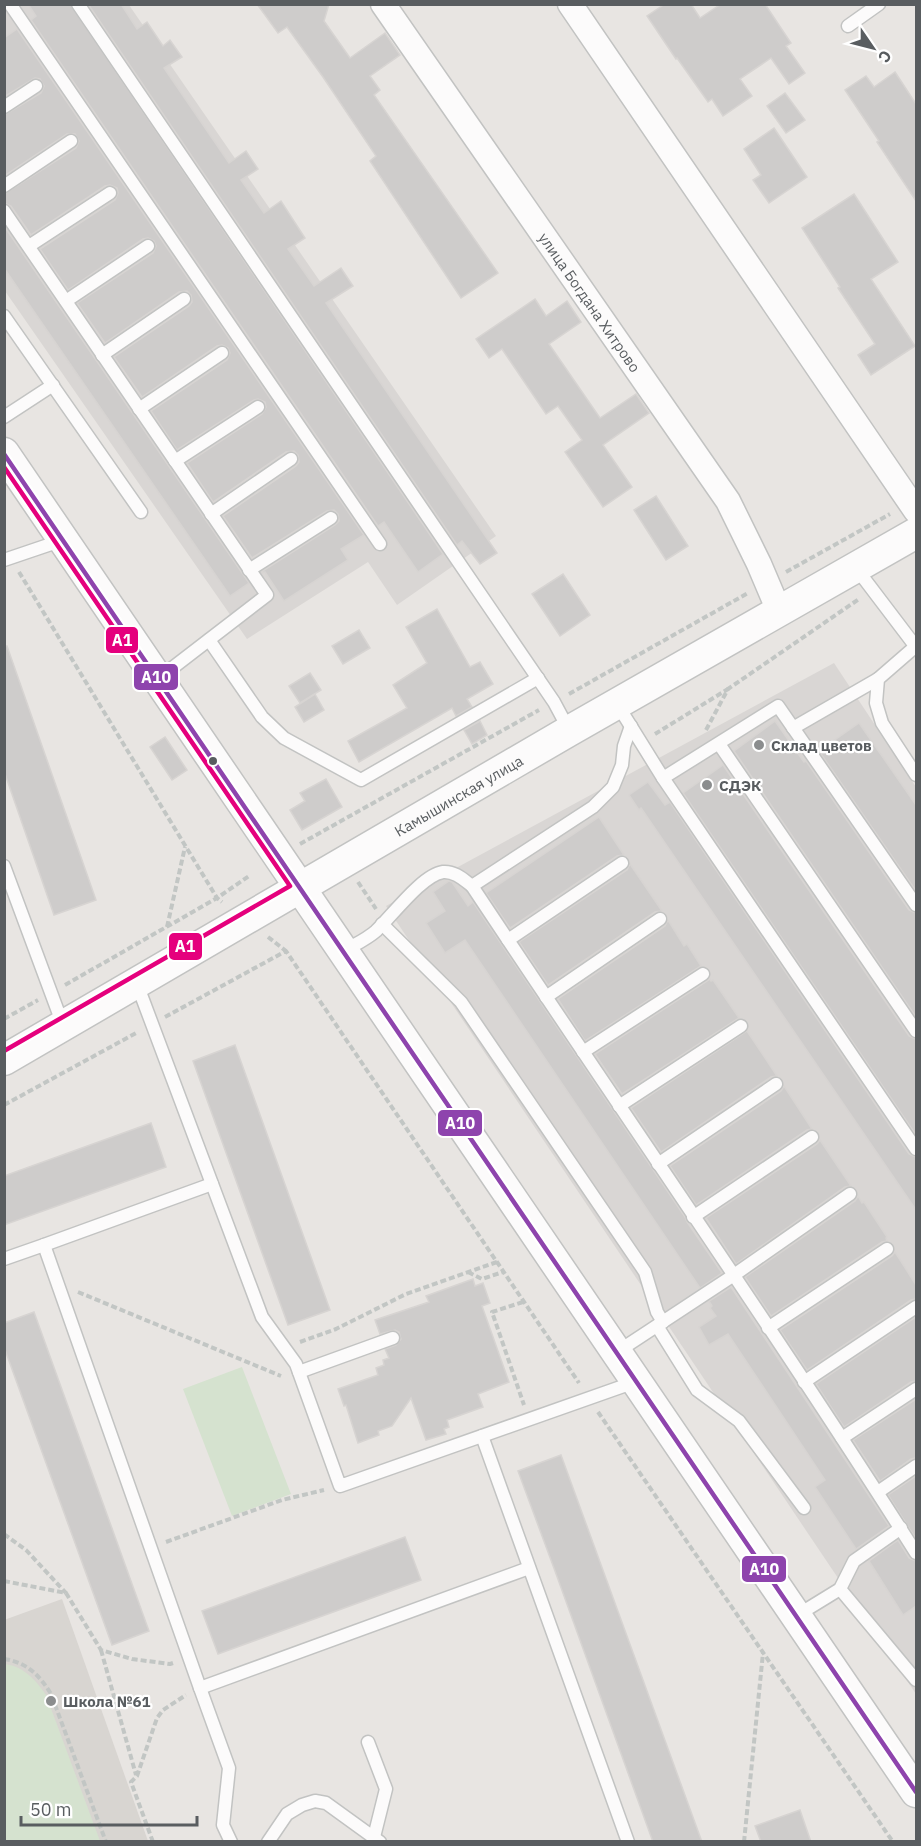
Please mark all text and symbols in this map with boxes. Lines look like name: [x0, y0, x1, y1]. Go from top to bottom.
north arrow: [843, 18, 903, 78]
text: С: [874, 47, 896, 67]
street label: улица Богдана Хитрово: [535, 229, 645, 376]
line badge: А1: [105, 626, 139, 654]
text: А1: [112, 630, 133, 650]
line badge: А10: [133, 663, 179, 691]
text: А10: [141, 667, 171, 687]
place label: Склад цветов: [771, 736, 872, 755]
marker: Склад цветов: [752, 738, 766, 752]
street label: Камышинская улица: [391, 750, 526, 840]
unlabelled marker: [207, 755, 219, 767]
place label: СДЭК: [719, 776, 761, 795]
marker: СДЭК: [700, 778, 714, 792]
line badge: А1: [168, 932, 203, 961]
text: А1: [175, 936, 196, 956]
line badge: А10: [437, 1109, 483, 1137]
text: А10: [445, 1113, 475, 1133]
line badge: А10: [741, 1555, 787, 1583]
text: А10: [749, 1559, 779, 1579]
place label: Школа №61: [63, 1692, 151, 1711]
marker: Школа №61: [44, 1694, 58, 1708]
scale bar: [21, 1789, 196, 1827]
text: 50 m: [30, 1798, 72, 1821]

